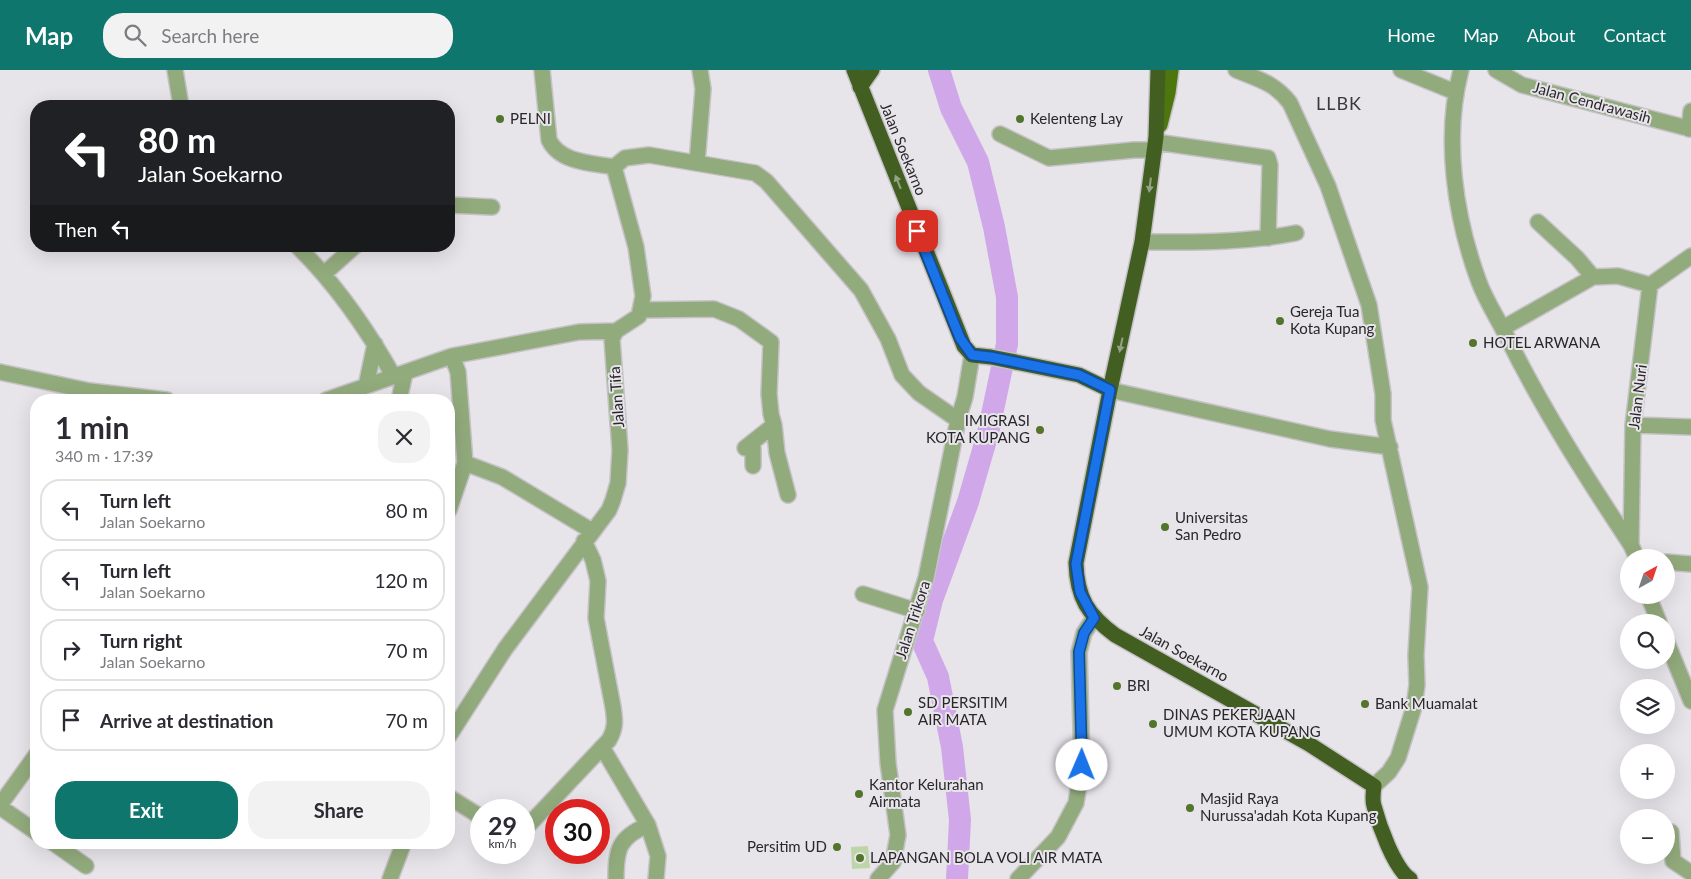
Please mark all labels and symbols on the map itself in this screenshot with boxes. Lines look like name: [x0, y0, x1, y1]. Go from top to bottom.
street label: Jalan Cendrawasih: [1531, 78, 1653, 126]
district label: LLBK: [1316, 92, 1362, 114]
street label: Jalan Soekarno: [877, 100, 931, 198]
place label: PELNI: [510, 109, 551, 127]
place label: Kelenteng Lay: [1030, 109, 1123, 127]
marker: PELNI: [494, 113, 506, 125]
marker: Kelenteng Lay: [1014, 113, 1026, 125]
one-way arrow: [893, 175, 901, 189]
one-way arrow: [1146, 177, 1154, 193]
pin: [896, 210, 938, 252]
place label: Gereja Tua Kota Kupang: [1290, 302, 1375, 337]
marker: Gereja Tua Kota Kupang: [1274, 315, 1286, 327]
place label: HOTEL ARWANA: [1483, 333, 1601, 351]
one-way arrow: [1117, 337, 1125, 352]
marker: HOTEL ARWANA: [1467, 337, 1479, 349]
street label: Jalan Nuri: [1624, 363, 1650, 430]
street label: Jalan Tifa: [605, 366, 627, 428]
place label: IMIGRASI KOTA KUPANG: [926, 411, 1030, 446]
marker: IMIGRASI KOTA KUPANG: [1034, 424, 1046, 436]
place label: Universitas San Pedro: [1175, 508, 1248, 543]
marker: Universitas San Pedro: [1159, 521, 1171, 533]
north arrow: [1620, 549, 1675, 604]
street label: Jalan Trikora: [891, 578, 933, 661]
street label: Jalan Soekarno: [1137, 621, 1232, 685]
place label: BRI: [1127, 676, 1150, 694]
marker: BRI: [1111, 680, 1123, 692]
place label: SD PERSITIM AIR MATA: [918, 693, 1008, 728]
place label: Bank Muamalat: [1375, 694, 1478, 712]
marker: Bank Muamalat: [1359, 698, 1371, 710]
place label: DINAS PEKERJAAN UMUM KOTA KUPANG: [1163, 705, 1321, 740]
marker: SD PERSITIM AIR MATA: [902, 706, 914, 718]
marker: DINAS PEKERJAAN UMUM KOTA KUPANG: [1147, 718, 1159, 730]
position arrow: [1055, 738, 1107, 790]
place label: Kantor Kelurahan Airmata: [869, 775, 984, 810]
marker: Kantor Kelurahan Airmata: [853, 788, 865, 800]
place label: Masjid Raya Nurussa'adah Kota Kupang: [1200, 789, 1377, 824]
speed limit sign: 30: [545, 799, 610, 864]
marker: Masjid Raya Nurussa'adah Kota Kupang: [1184, 802, 1196, 814]
place label: Persitim UD: [747, 837, 827, 855]
marker: Persitim UD: [831, 841, 843, 853]
place label: LAPANGAN BOLA VOLI AIR MATA: [870, 848, 1103, 866]
marker: LAPANGAN BOLA VOLI AIR MATA: [854, 852, 866, 864]

